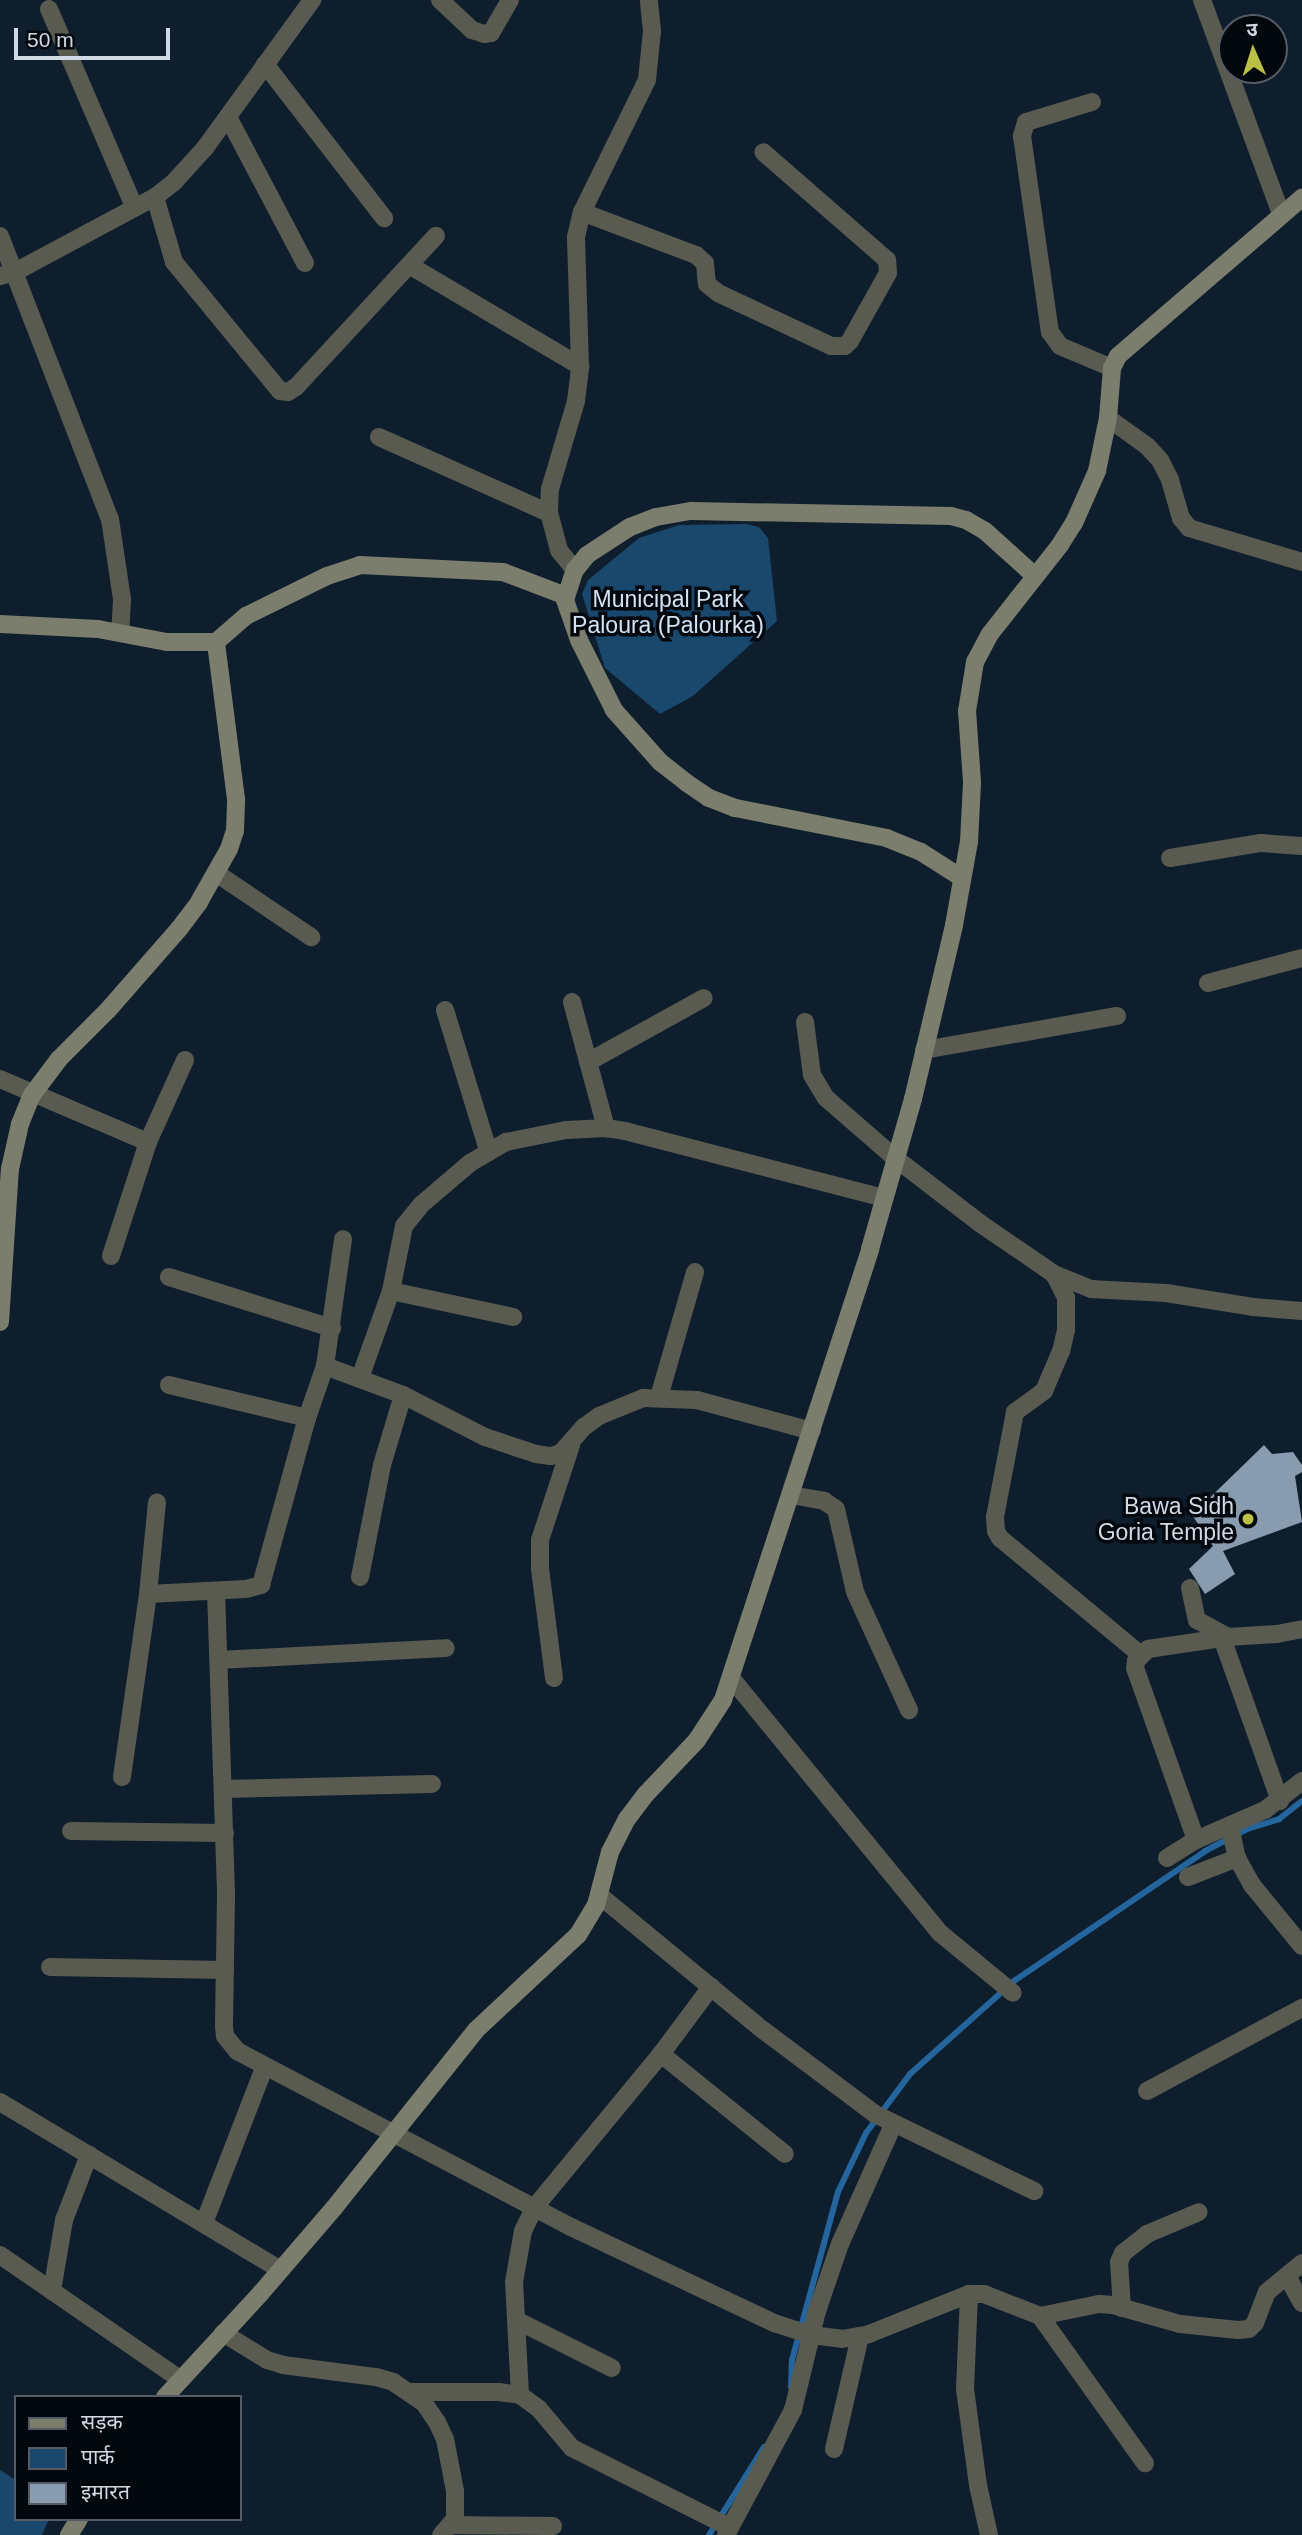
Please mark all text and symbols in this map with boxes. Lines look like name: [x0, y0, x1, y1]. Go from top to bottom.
scale bar: [18, 14, 173, 58]
north arrow: [1218, 14, 1288, 84]
text: उ: [1246, 19, 1258, 40]
text: 50 m: [27, 28, 74, 51]
park label: Municipal Park Paloura (Palourka): [572, 585, 764, 639]
place label: Bawa Sidh Goria Temple: [1097, 1492, 1234, 1546]
marker: Bawa Sidh Goria Temple: [1240, 1511, 1256, 1527]
legend: [14, 2395, 242, 2521]
text: सड़क: [81, 2410, 123, 2433]
text: पार्क: [81, 2445, 115, 2468]
text: इमारत: [81, 2480, 130, 2503]

